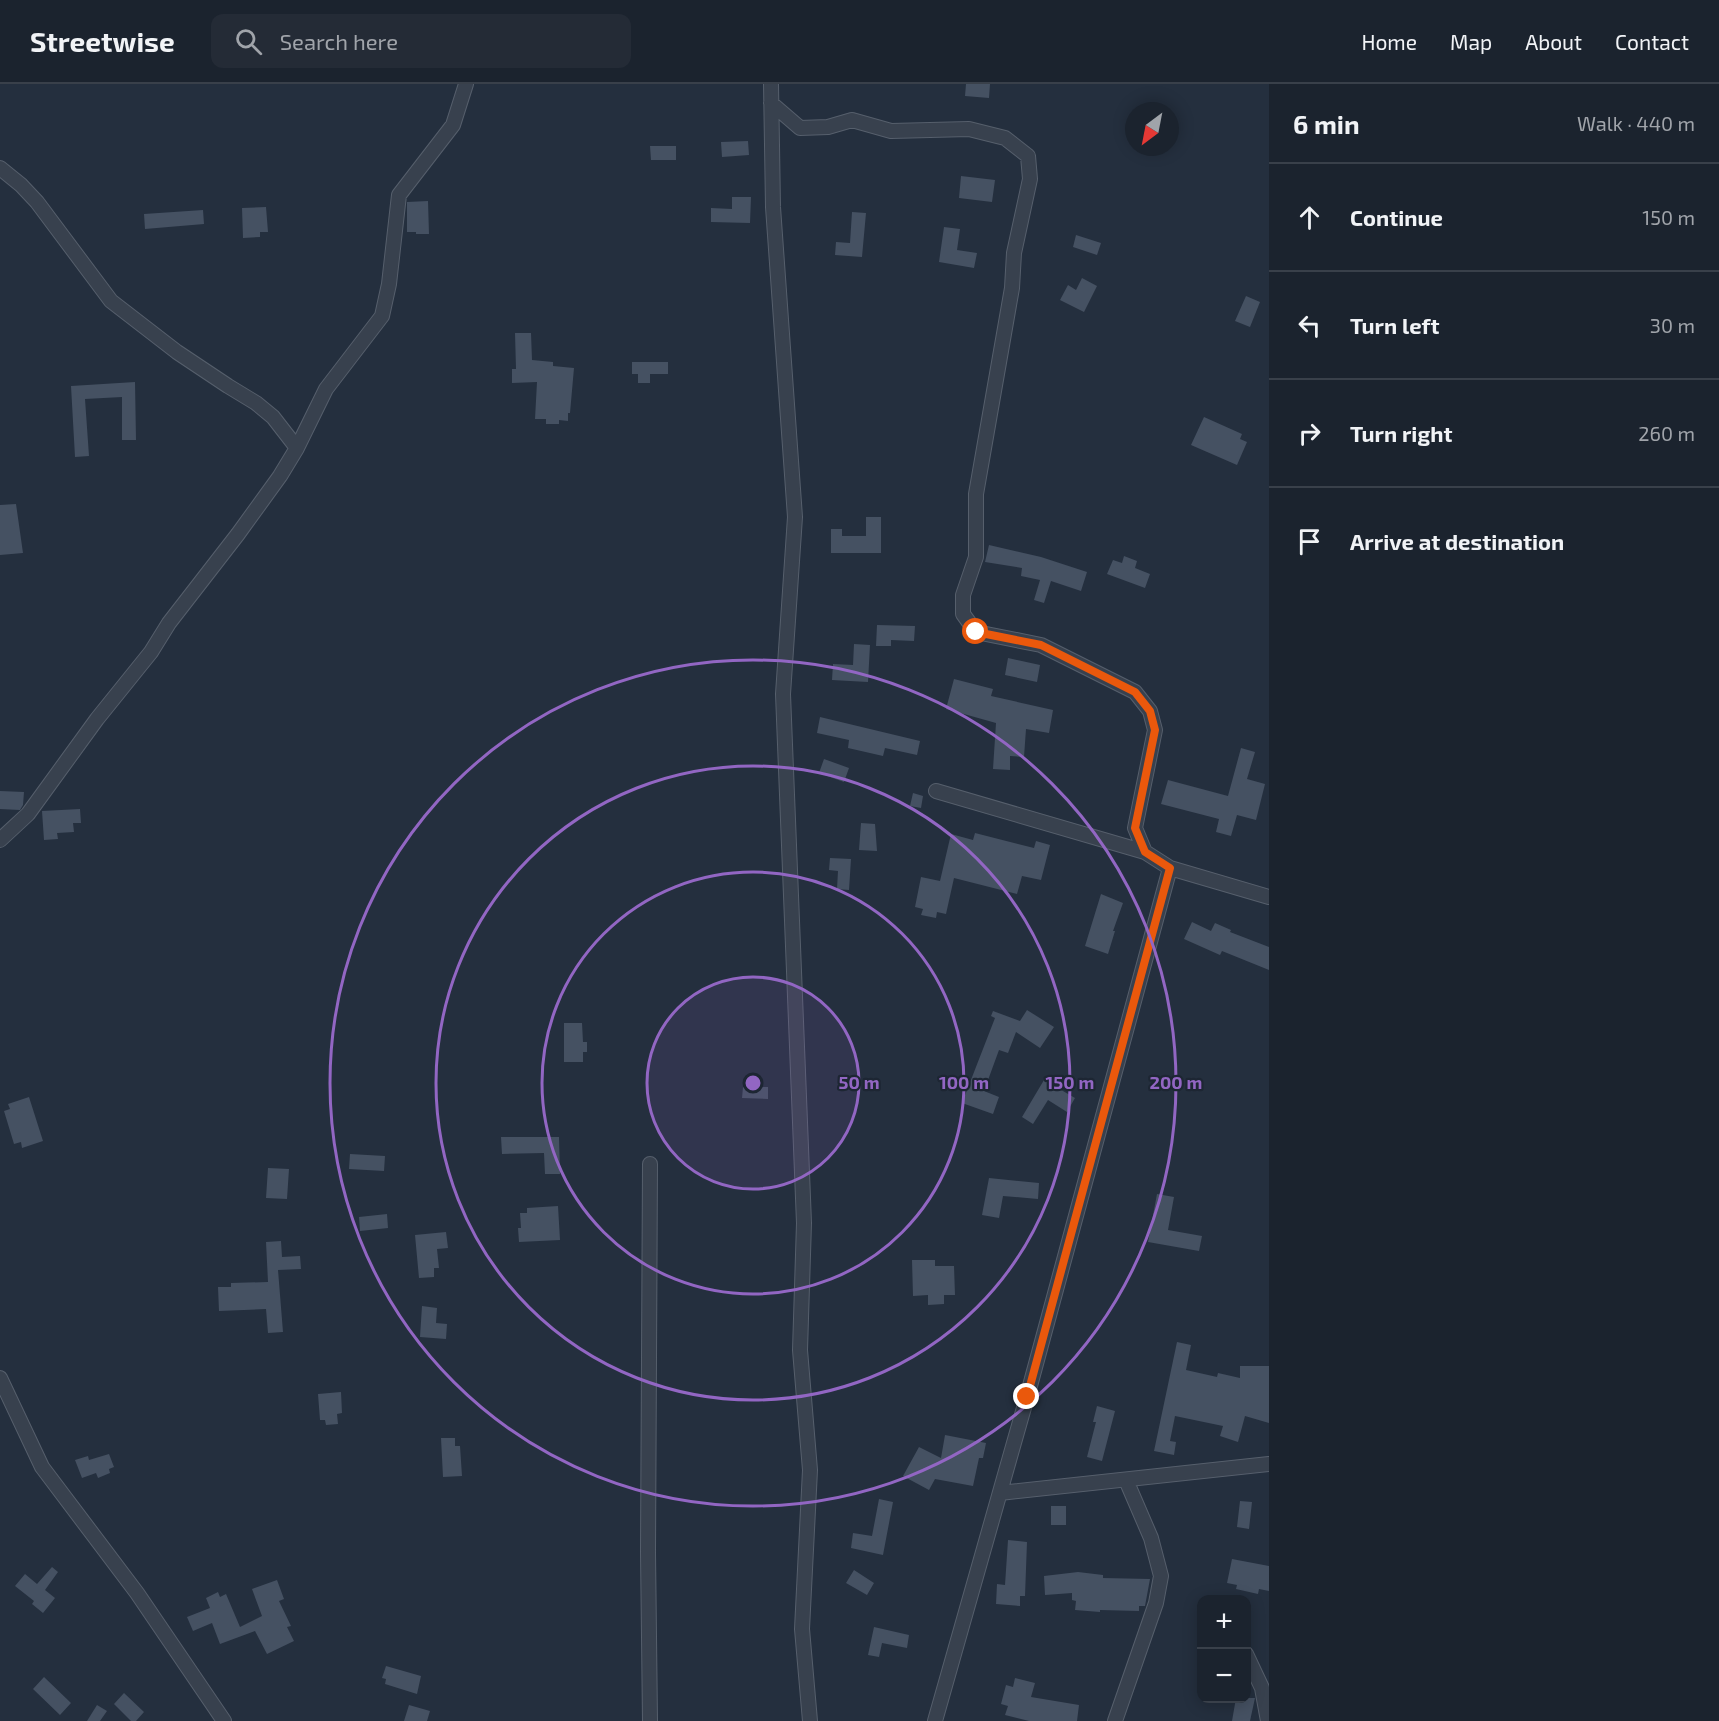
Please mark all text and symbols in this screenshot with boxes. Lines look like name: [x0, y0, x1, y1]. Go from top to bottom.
search box: [211, 14, 631, 68]
text: Streetwise: [30, 24, 175, 58]
icon: search: [232, 25, 265, 58]
text: Search here: [280, 28, 398, 54]
text: Home: [1361, 29, 1417, 54]
text: Map: [1450, 29, 1492, 54]
text: About: [1525, 29, 1582, 54]
text: Contact: [1615, 29, 1689, 54]
north arrow: [1125, 102, 1179, 156]
text: 6 min: [1293, 108, 1360, 139]
text: Walk · 440 m: [1577, 111, 1695, 135]
icon: ahead: [1293, 201, 1326, 234]
text: Continue: [1350, 204, 1443, 230]
text: 150 m: [1642, 205, 1695, 229]
icon: left: [1293, 309, 1326, 342]
text: Turn left: [1350, 312, 1439, 338]
text: 30 m: [1650, 313, 1695, 337]
icon: right: [1293, 417, 1326, 450]
text: Turn right: [1350, 420, 1452, 446]
text: 260 m: [1638, 421, 1695, 445]
icon: arrive: [1293, 525, 1326, 558]
text: Arrive at destination: [1350, 528, 1564, 554]
route start: [962, 618, 988, 644]
text: 50 m: [838, 1071, 880, 1093]
text: 100 m: [939, 1071, 989, 1093]
text: 150 m: [1046, 1071, 1094, 1093]
text: 200 m: [1150, 1071, 1202, 1093]
centre of rings: [743, 1073, 763, 1093]
route end: [1013, 1383, 1039, 1409]
map controls: [1197, 1595, 1251, 1703]
button: +: [1197, 1595, 1251, 1649]
button: −: [1197, 1649, 1251, 1703]

